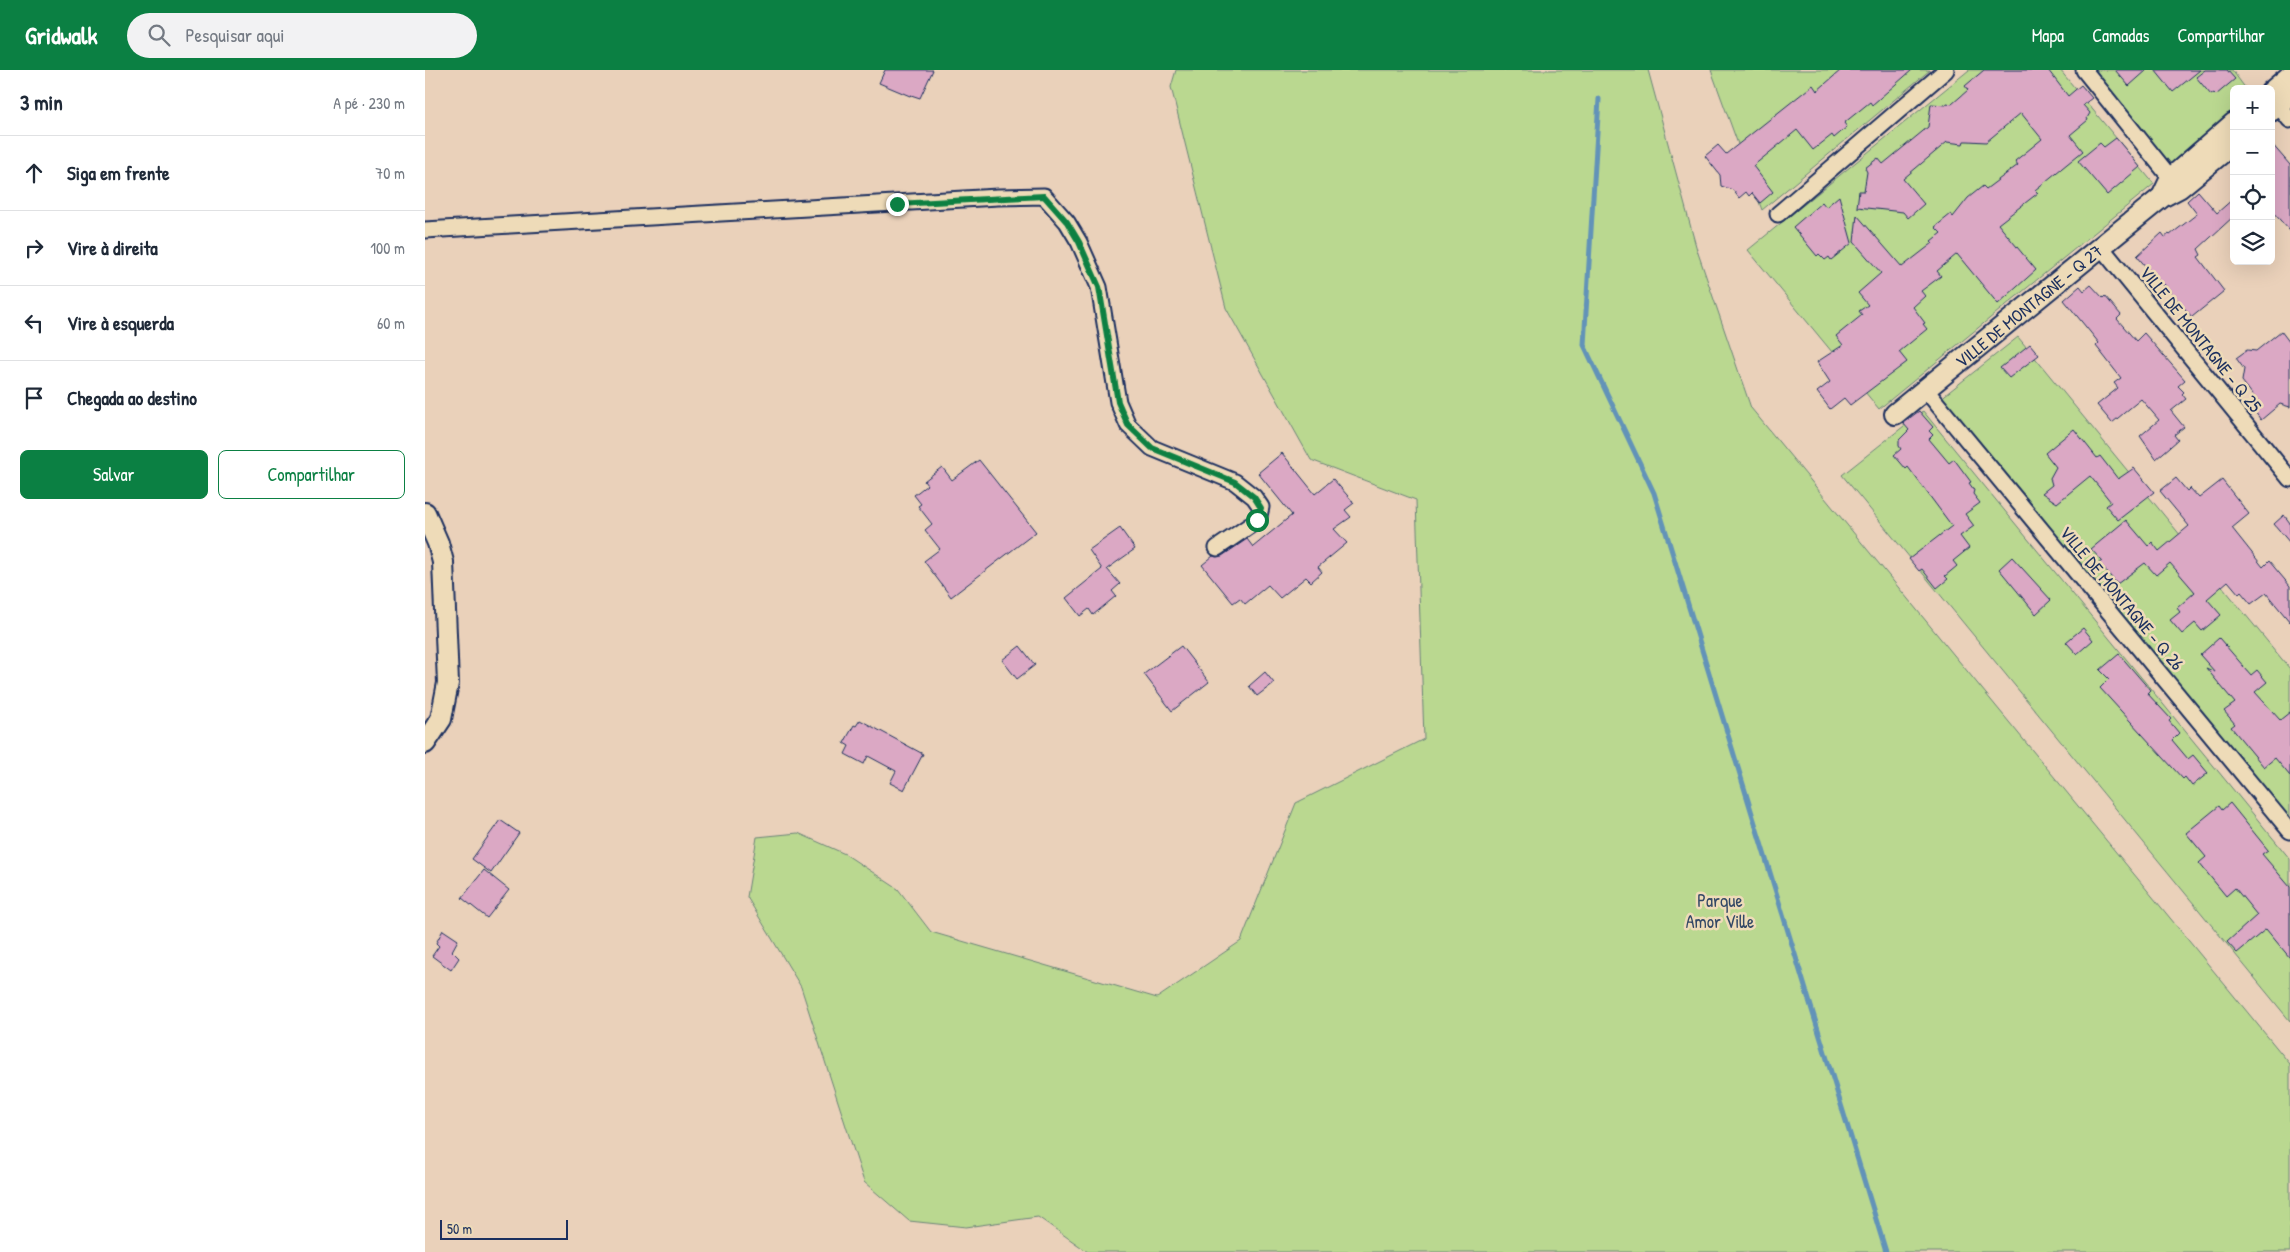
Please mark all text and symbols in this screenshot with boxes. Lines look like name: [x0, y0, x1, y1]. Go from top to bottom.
search box: [127, 13, 477, 58]
text: Gridwalk: [25, 19, 97, 51]
icon: search: [145, 21, 173, 49]
text: Pesquisar aqui: [185, 22, 285, 48]
text: Mapa: [2032, 23, 2064, 48]
text: Camadas: [2092, 23, 2149, 48]
text: Compartilhar: [2177, 23, 2265, 48]
map controls: [2230, 85, 2275, 265]
button: +: [2230, 85, 2275, 130]
text: 3 min: [20, 88, 63, 117]
text: A pé · 230 m: [333, 92, 405, 114]
button: −: [2230, 130, 2275, 175]
icon: ahead: [20, 159, 48, 187]
text: Siga em frente: [67, 160, 170, 186]
text: 70 m: [375, 162, 405, 184]
button: locate: [2230, 175, 2275, 220]
route end: [886, 193, 909, 216]
button: layers: [2230, 220, 2275, 265]
icon: right: [20, 234, 48, 262]
text: Vire à direita: [67, 235, 158, 261]
text: 100 m: [370, 237, 405, 259]
street label: VILLE DE MONTAGNE - Q 27: [1950, 238, 2107, 373]
street label: VILLE DE MONTAGNE - Q 25: [2134, 261, 2268, 418]
icon: left: [20, 309, 48, 337]
text: Vire à esquerda: [67, 310, 174, 336]
text: 60 m: [377, 312, 405, 334]
icon: arrive: [20, 384, 48, 412]
text: Chegada ao destino: [67, 385, 197, 411]
button: Salvar: [20, 450, 208, 499]
button: Compartilhar: [218, 450, 405, 499]
route start: [1246, 509, 1269, 532]
street label: VILLE DE MONTAGNE - Q 26: [2054, 521, 2190, 675]
park label: Parque Amor Ville: [1686, 888, 1754, 934]
scale bar: [440, 1217, 567, 1240]
text: 50 m: [447, 1219, 472, 1238]

